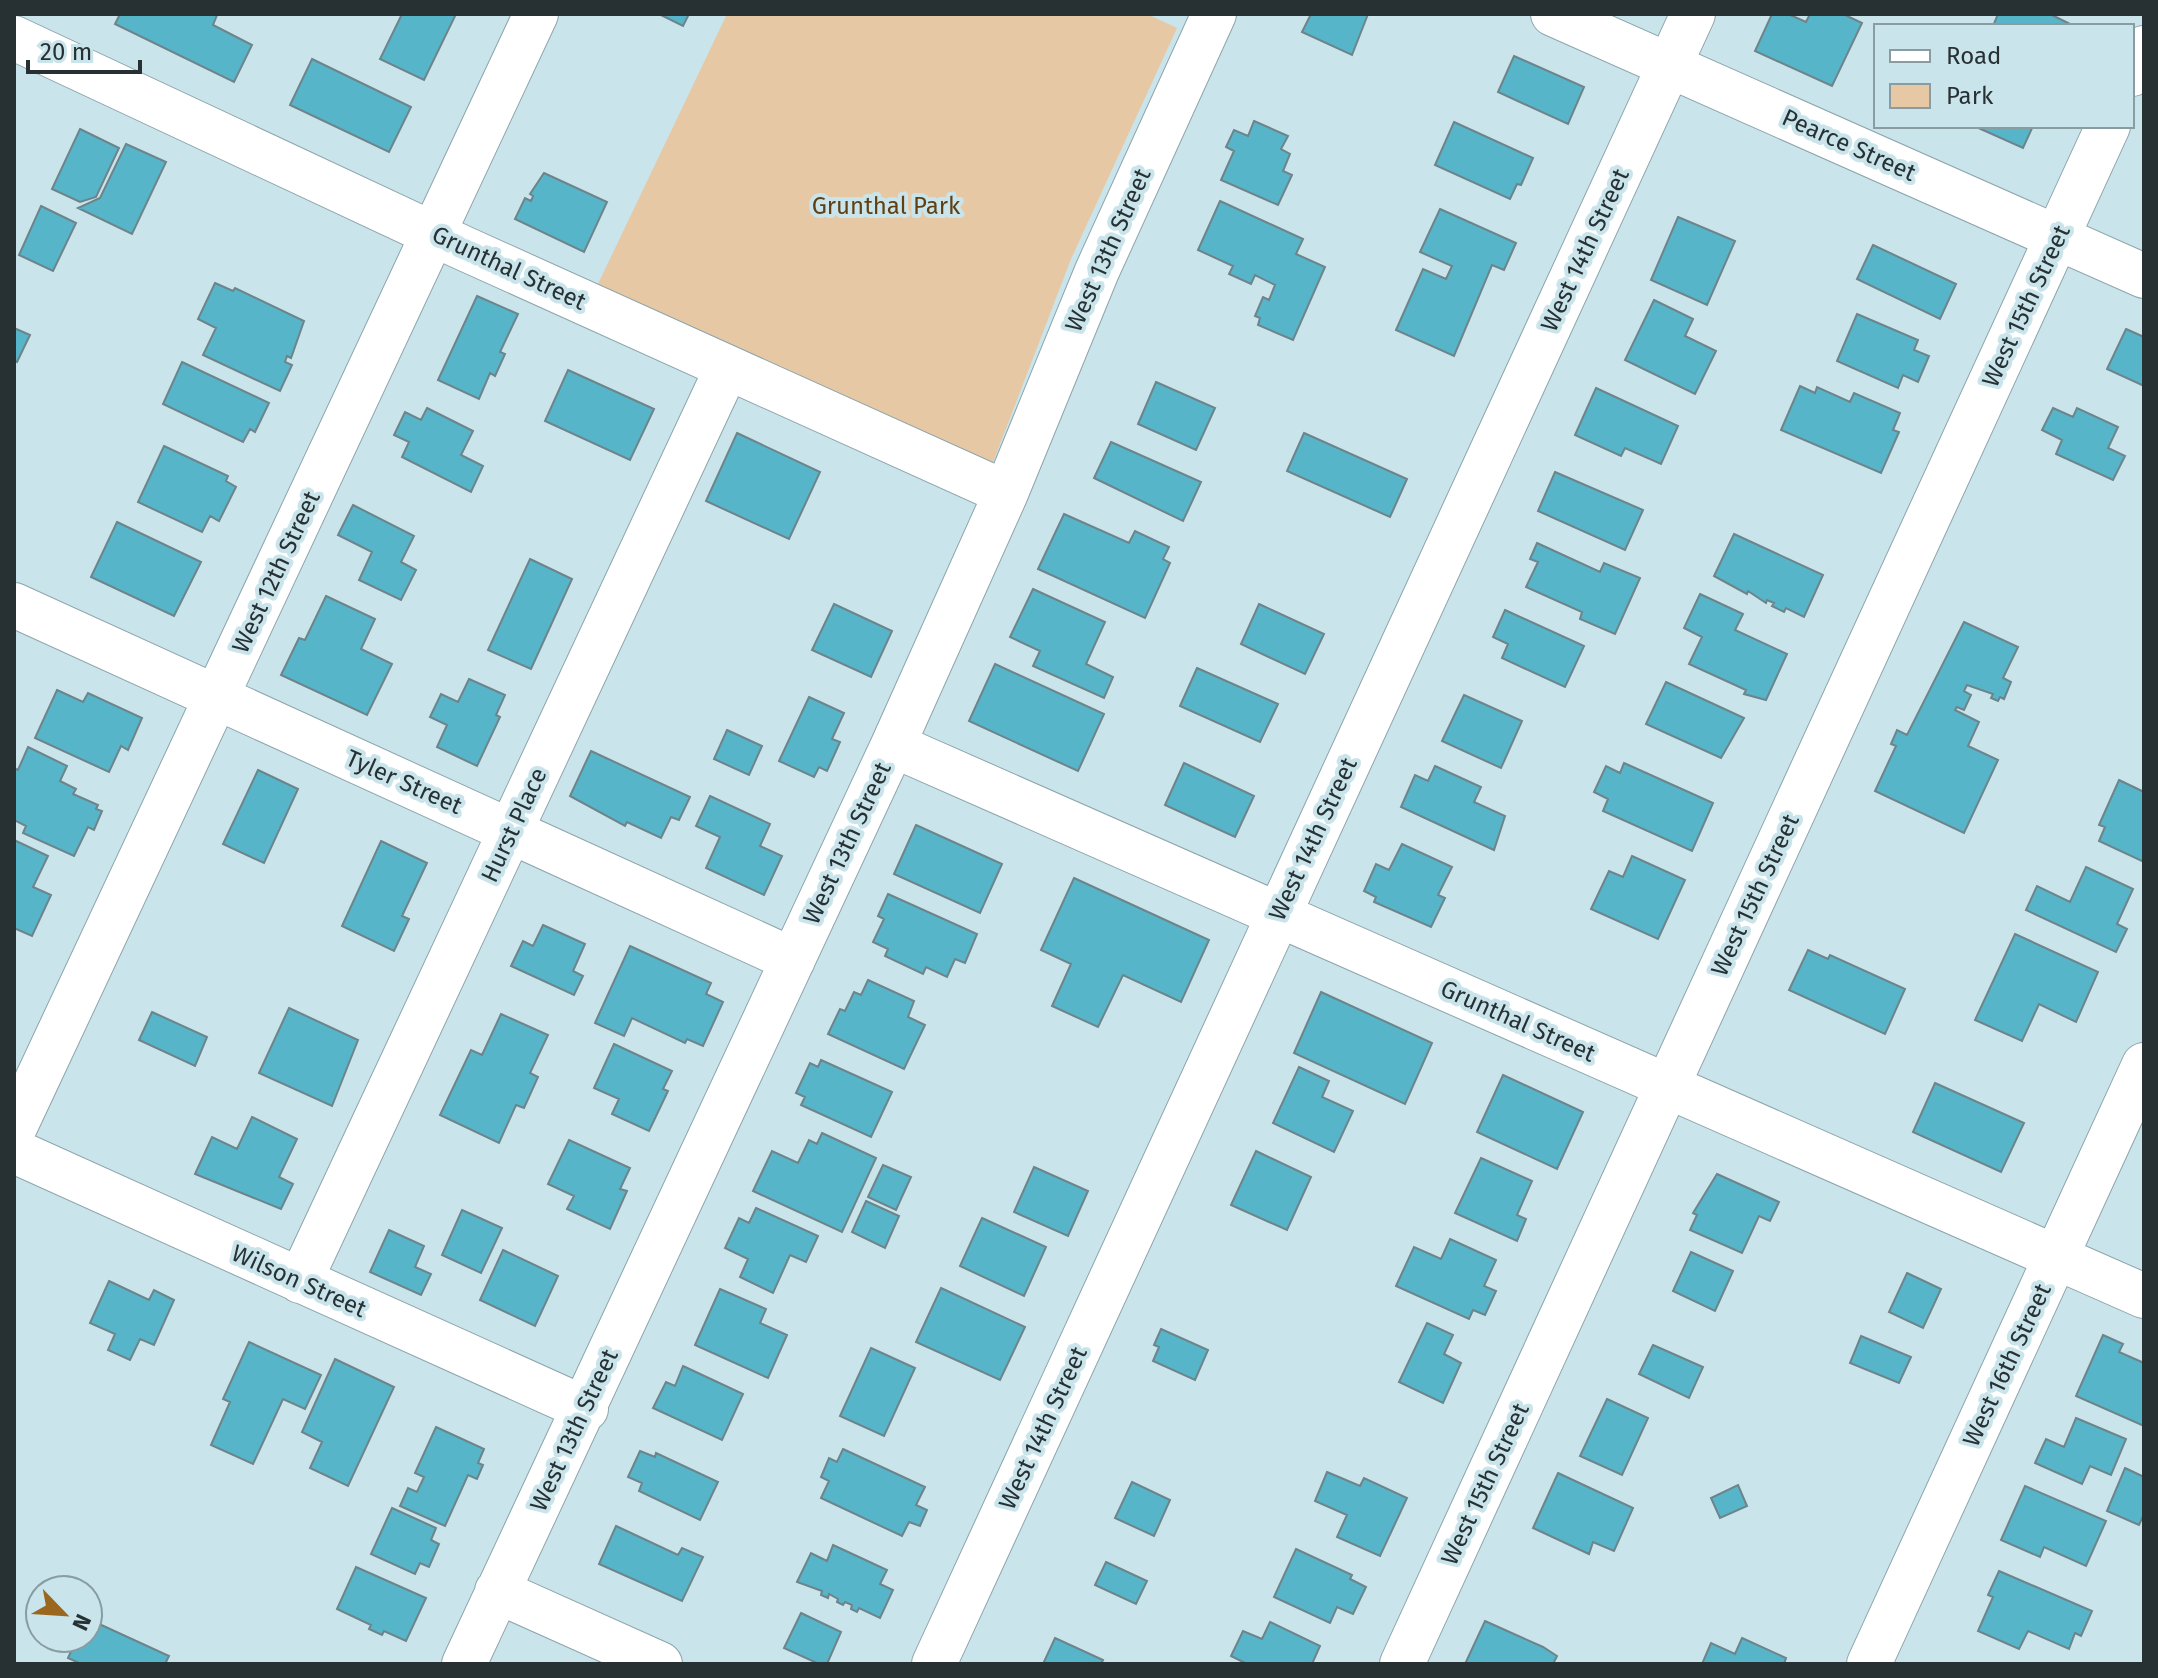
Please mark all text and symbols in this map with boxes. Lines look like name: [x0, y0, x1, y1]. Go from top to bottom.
scale bar: [28, 24, 140, 74]
legend: [1874, 24, 2134, 128]
text: 20 m: [40, 38, 92, 66]
text: Road: [1946, 42, 2001, 70]
text: Park: [1946, 82, 1994, 110]
street label: Pearce Street: [1778, 103, 1920, 187]
street label: West 13th Street: [1060, 164, 1157, 336]
street label: West 14th Street: [1535, 164, 1635, 336]
park label: Grunthal Park: [812, 192, 961, 220]
street label: Grunthal Street: [428, 220, 591, 316]
street label: West 15th Street: [1976, 220, 2076, 391]
street label: West 12th Street: [226, 486, 326, 657]
street label: Tyler Street: [342, 744, 467, 820]
street label: West 14th Street: [1263, 753, 1363, 925]
street label: West 13th Street: [797, 757, 897, 928]
street label: Hurst Place: [475, 763, 553, 887]
street label: West 15th Street: [1705, 809, 1805, 980]
street label: Grunthal Street: [1436, 974, 1600, 1068]
street label: Wilson Street: [227, 1239, 371, 1323]
street label: West 16th Street: [1957, 1279, 2057, 1451]
street label: West 14th Street: [993, 1342, 1093, 1514]
street label: West 13th Street: [524, 1344, 624, 1515]
street label: West 15th Street: [1435, 1398, 1535, 1569]
north arrow: [24, 1574, 104, 1654]
text: N: [66, 1610, 97, 1635]

